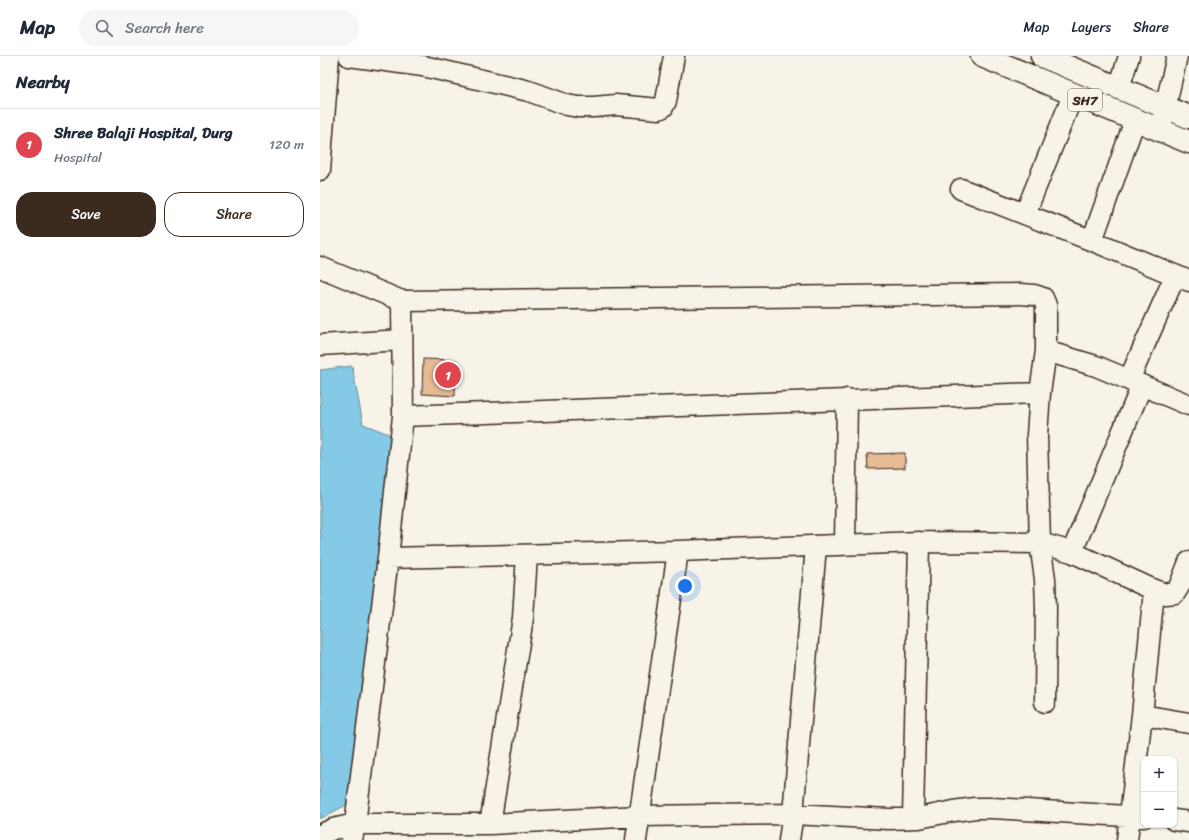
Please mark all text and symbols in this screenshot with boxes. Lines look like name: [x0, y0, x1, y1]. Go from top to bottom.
search box: [79, 10, 359, 46]
text: Map: [20, 11, 55, 44]
text: Search here: [125, 15, 204, 41]
text: Map: [1024, 15, 1049, 40]
text: Layers: [1071, 15, 1111, 40]
text: Share: [1133, 15, 1169, 40]
icon: search: [93, 17, 115, 39]
text: Nearby: [16, 67, 70, 97]
road number: SH7: [1068, 89, 1102, 111]
text: Shree Balaji Hospital, Durg: [54, 120, 233, 146]
text: 1: [26, 133, 32, 156]
text: 120 m: [269, 133, 304, 156]
text: Hospital: [54, 146, 102, 169]
button: Save: [16, 192, 156, 237]
button: Share: [164, 192, 304, 237]
pin: 1: [435, 360, 461, 390]
your location: [675, 576, 695, 596]
map controls: [1141, 756, 1177, 828]
button: +: [1141, 756, 1177, 792]
button: −: [1141, 792, 1177, 828]

